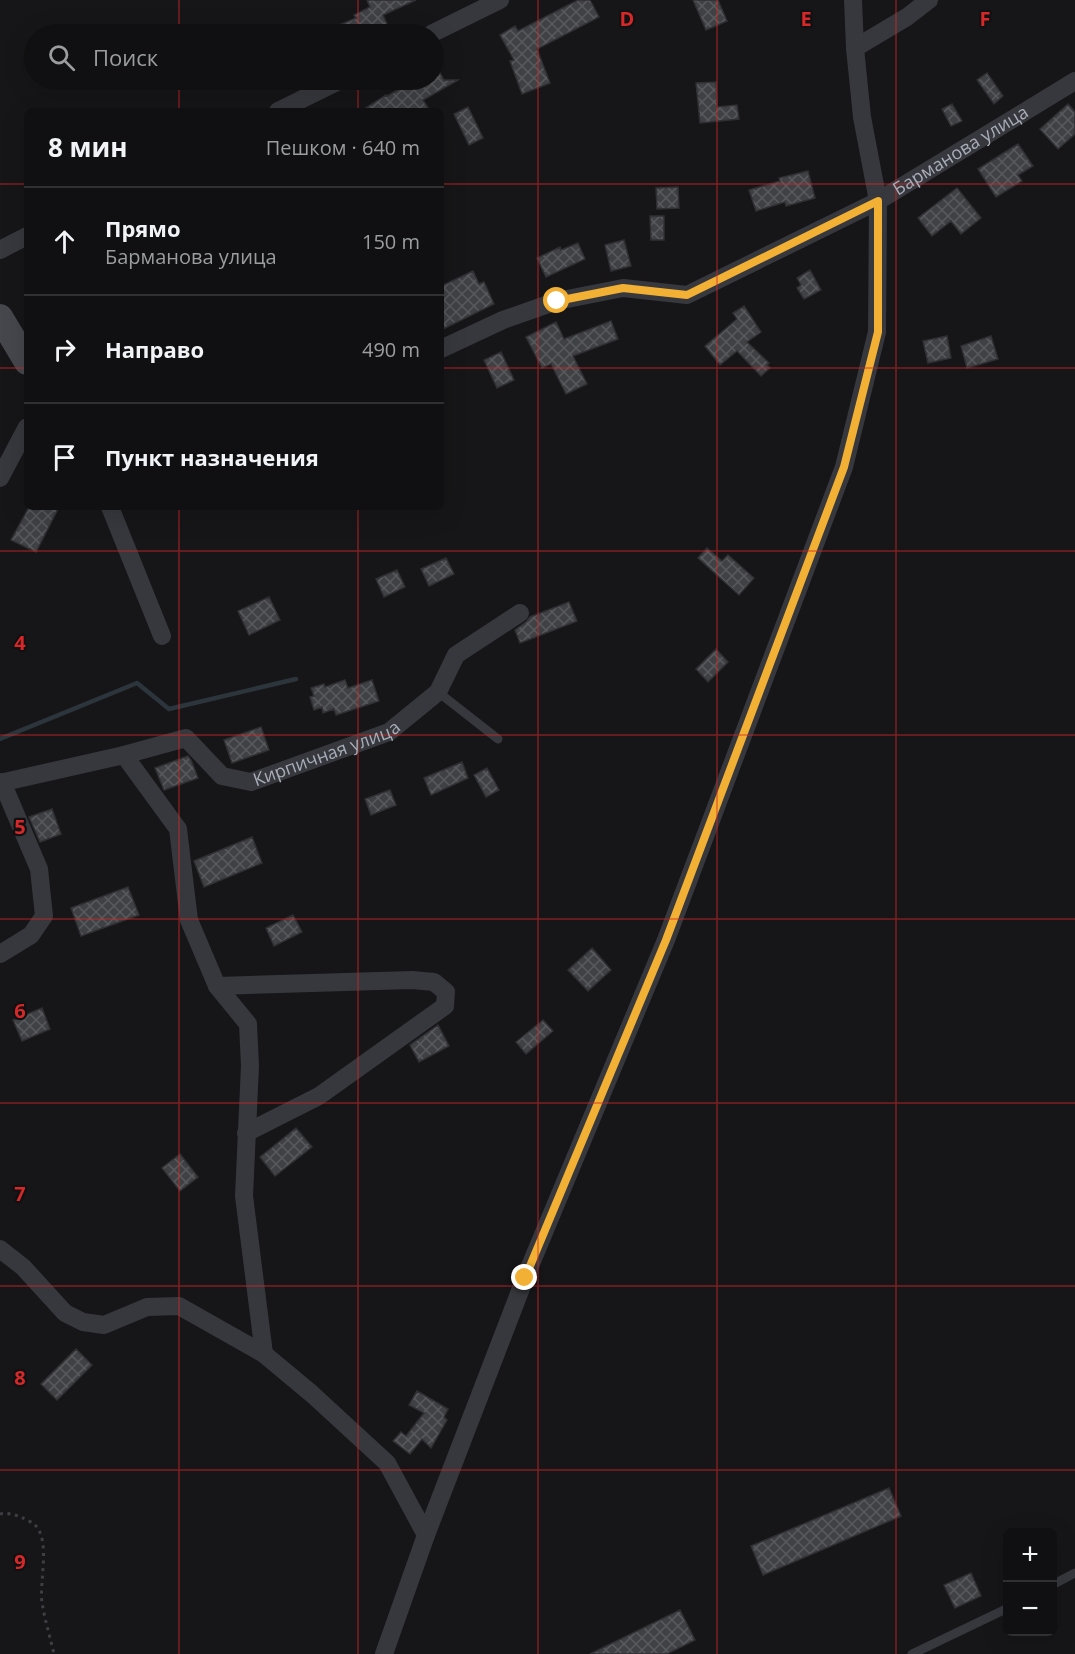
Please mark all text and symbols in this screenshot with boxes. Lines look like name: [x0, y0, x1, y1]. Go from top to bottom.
text: D: [620, 5, 634, 32]
text: E: [800, 5, 812, 32]
text: F: [980, 5, 990, 32]
search box: [24, 24, 444, 90]
icon: search: [45, 41, 78, 74]
text: Поиск: [93, 42, 158, 72]
street label: Барманова улица: [888, 99, 1032, 200]
text: 8 мин: [48, 129, 128, 165]
text: Пешком · 640 m: [266, 134, 420, 161]
text: Прямо: [105, 213, 181, 243]
icon: ahead: [48, 225, 81, 258]
text: 150 m: [362, 228, 420, 255]
text: Барманова улица: [105, 243, 277, 270]
route start: [543, 287, 569, 313]
icon: right: [48, 333, 81, 366]
text: Направо: [105, 334, 204, 364]
text: 490 m: [362, 336, 420, 363]
icon: arrive: [48, 441, 81, 474]
text: Пункт назначения: [105, 442, 319, 472]
text: 4: [14, 629, 26, 656]
street label: Кирпичная улица: [249, 715, 405, 791]
text: 5: [14, 813, 26, 840]
text: 6: [14, 997, 26, 1024]
text: 7: [14, 1180, 26, 1207]
route end: [511, 1264, 537, 1290]
text: 8: [14, 1364, 26, 1391]
map controls: [1003, 1528, 1057, 1636]
button: +: [1003, 1528, 1057, 1582]
text: 9: [14, 1548, 26, 1575]
button: −: [1003, 1582, 1057, 1636]

